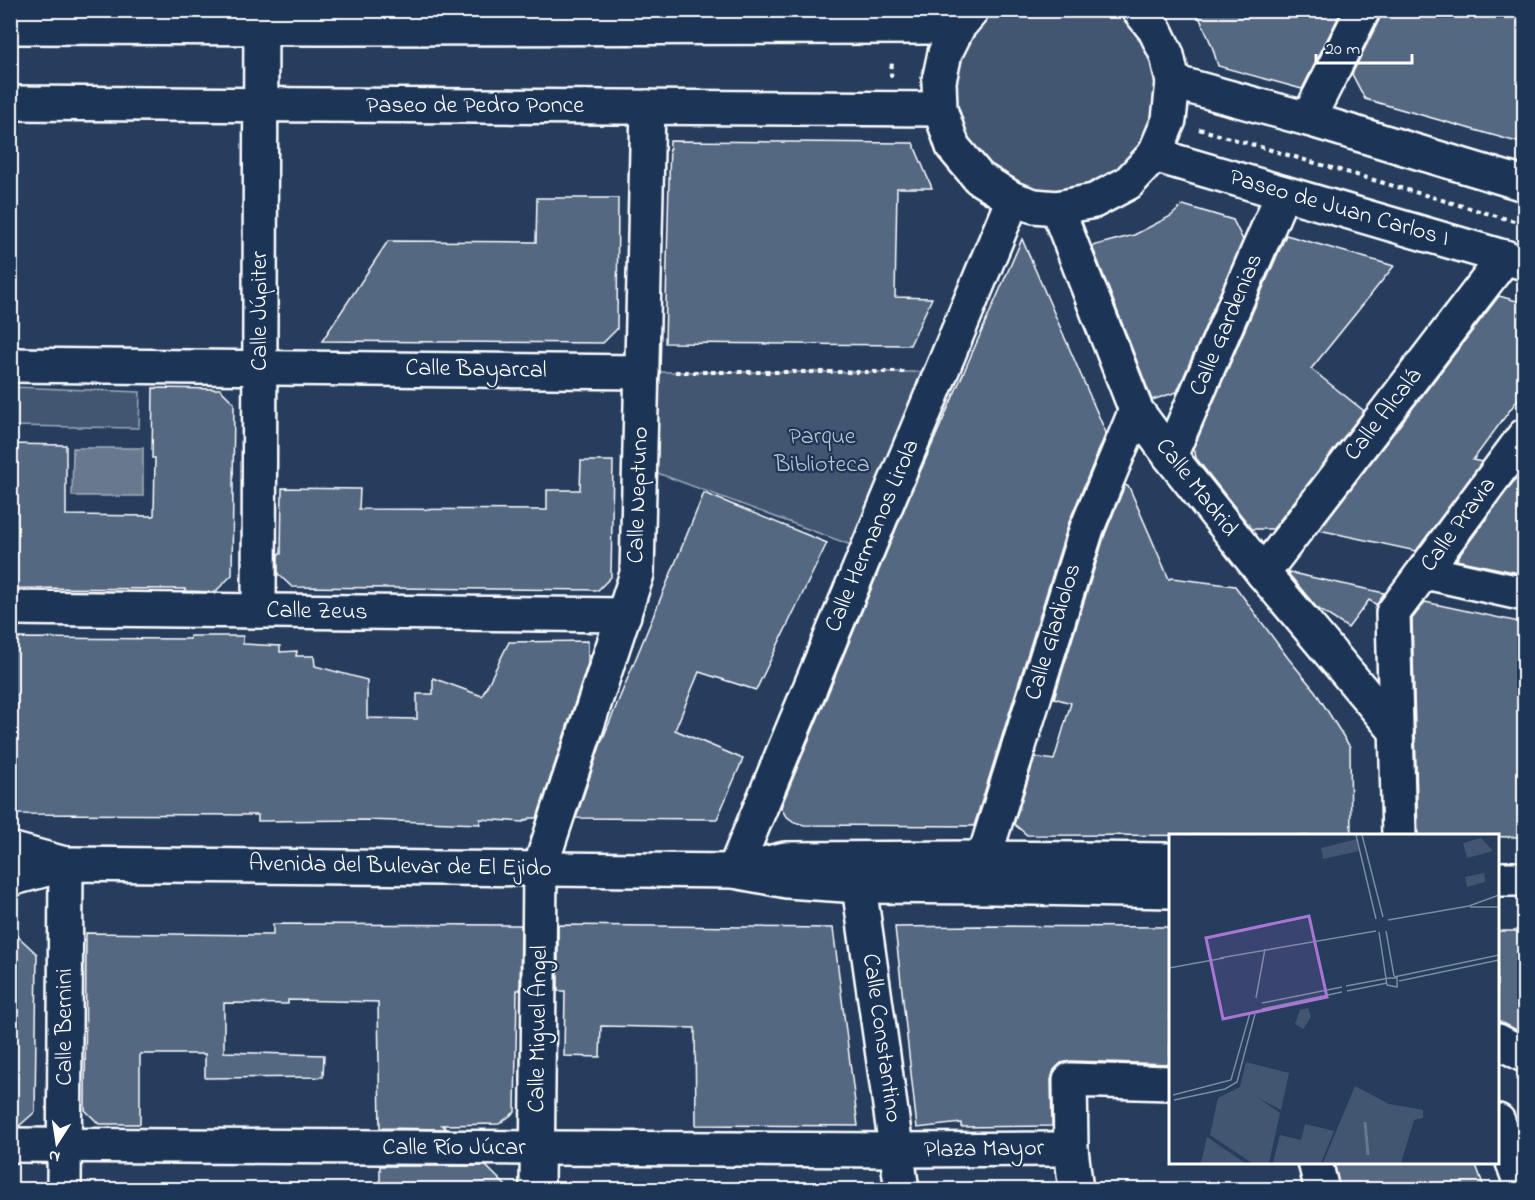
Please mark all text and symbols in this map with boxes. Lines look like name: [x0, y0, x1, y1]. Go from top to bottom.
scale bar: [1316, 27, 1412, 65]
text: 20 m: [1325, 37, 1360, 63]
street label: Paseo de Pedro Ponce: [366, 89, 584, 124]
street label: Paseo de Juan Carlos I: [1225, 161, 1453, 257]
street label: Calle Gardenias: [1181, 248, 1273, 402]
street label: Calle Júpiter: [243, 250, 278, 371]
street label: Calle Bayarcal: [405, 351, 547, 390]
street label: Calle Alcalá: [1336, 361, 1432, 469]
park label: Parque Biblioteca: [773, 420, 870, 483]
street label: Calle Neptuno: [619, 426, 659, 564]
street label: Calle Madrid: [1146, 431, 1246, 545]
street label: Calle Hermanos Lirola: [817, 434, 929, 638]
street label: Calle Pravia: [1412, 470, 1506, 580]
street label: Calle Gladiolos: [1017, 559, 1091, 705]
street label: Calle Zeus: [266, 594, 368, 630]
inset map: [1169, 834, 1499, 1164]
street label: Avenida del Bulevar de El Ejido: [248, 847, 552, 887]
street label: Calle Miguel Ángel: [520, 945, 558, 1113]
street label: Calle Constantino: [852, 951, 910, 1125]
street label: Calle Bernini: [48, 968, 83, 1086]
north arrow: [27, 1113, 87, 1173]
street label: Calle Río Júcar: [382, 1131, 526, 1166]
street label: Plaza Mayor: [924, 1131, 1045, 1170]
text: N: [46, 1143, 62, 1169]

